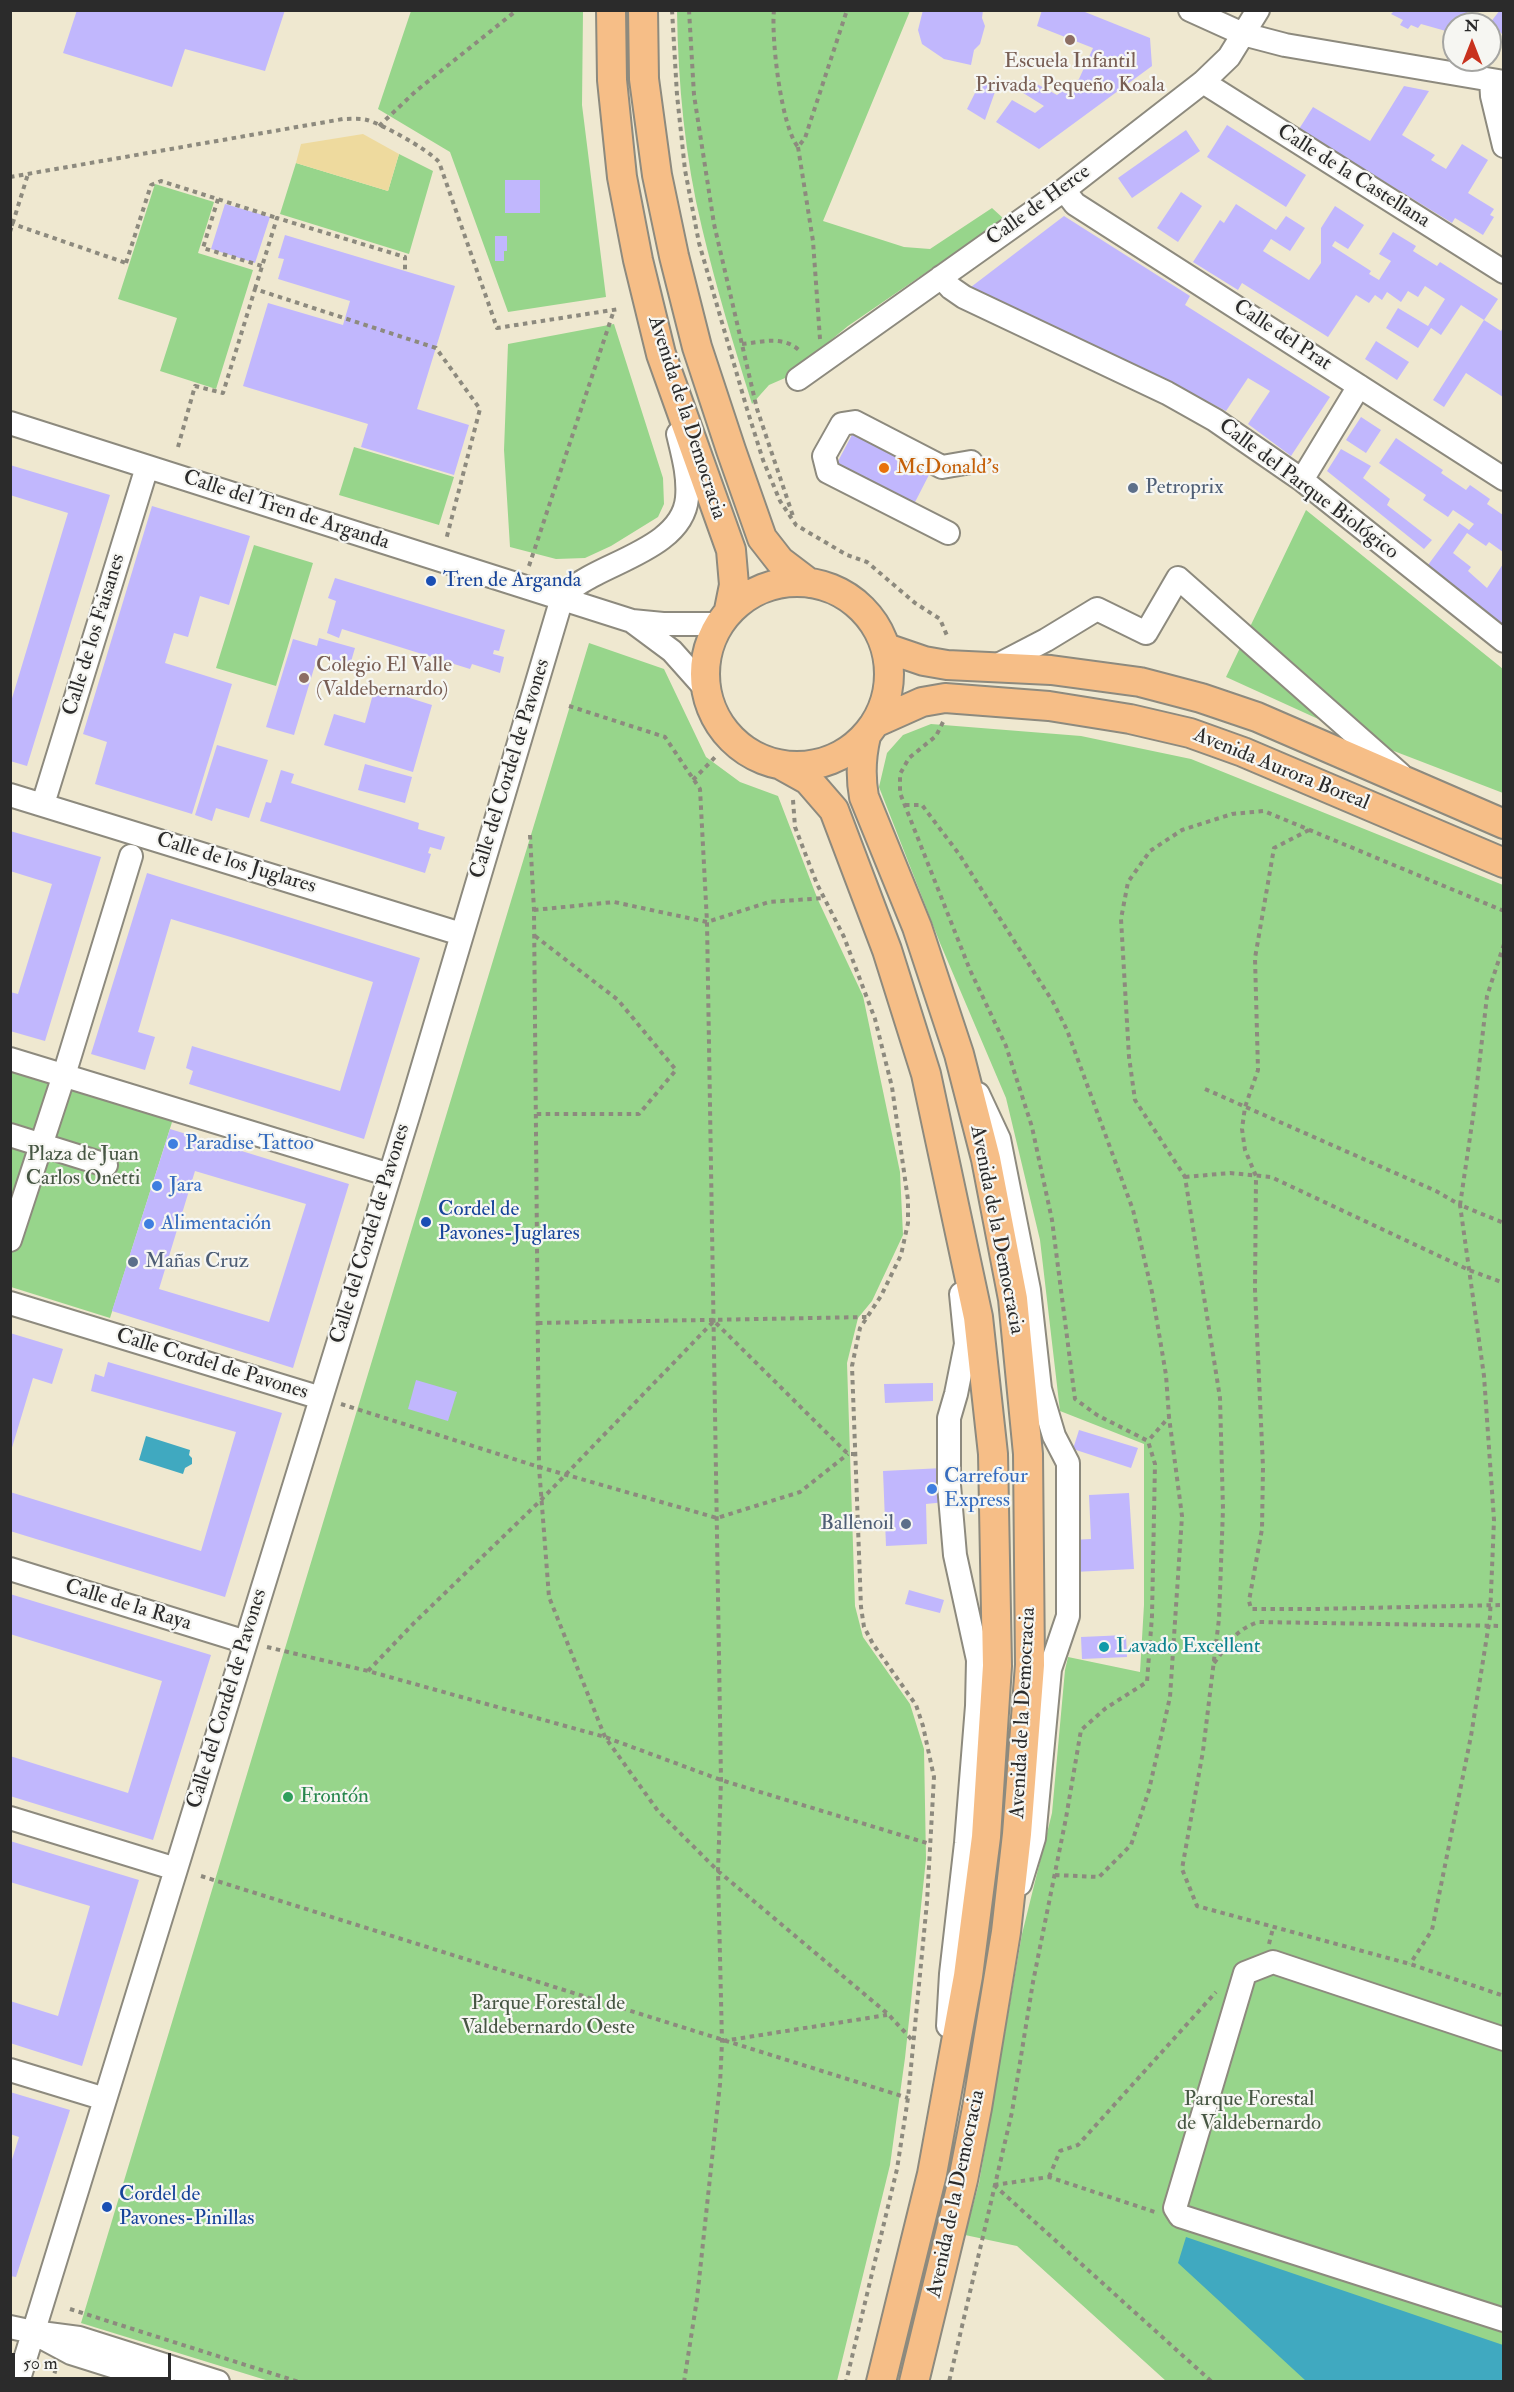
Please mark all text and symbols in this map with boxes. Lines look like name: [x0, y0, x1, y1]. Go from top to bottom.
north arrow: [1442, 12, 1502, 72]
text: N: [1465, 16, 1479, 36]
marker: Escuela Infantil Privada Pequeño Koala: [1063, 33, 1077, 47]
place label: Escuela Infantil Privada Pequeño Koala: [975, 49, 1165, 99]
street label: Calle de la Castellana: [1272, 120, 1434, 234]
street label: Calle de Herce: [982, 160, 1096, 252]
street label: Calle del Prat: [1228, 295, 1336, 377]
street label: Avenida de la Democracia: [641, 313, 731, 523]
street label: Calle del Parque Biológico: [1213, 414, 1403, 566]
place label: McDonald's: [896, 455, 999, 481]
marker: McDonald's: [877, 461, 891, 475]
street label: Calle del Tren de Arganda: [180, 466, 392, 556]
place label: Petroprix: [1145, 475, 1223, 501]
marker: Petroprix: [1126, 481, 1140, 495]
street label: Calle de los Faisanes: [58, 551, 132, 719]
place label: Tren de Arganda: [443, 568, 581, 594]
marker: Tren de Arganda: [424, 574, 438, 588]
place label: Colegio El Valle (Valdebernardo): [316, 653, 452, 703]
street label: Calle del Cordel de Pavones: [466, 656, 556, 882]
marker: Colegio El Valle (Valdebernardo): [297, 671, 311, 685]
street label: Avenida Aurora Boreal: [1189, 723, 1373, 817]
street label: Calle de los Juglares: [153, 828, 319, 900]
street label: Calle del Cordel de Pavones: [326, 1121, 416, 1347]
street label: Avenida de la Democracia: [963, 1124, 1029, 1336]
place label: Paradise Tattoo: [185, 1131, 314, 1157]
marker: Paradise Tattoo: [166, 1137, 180, 1151]
park label: Plaza de Juan Carlos Onetti: [26, 1142, 140, 1192]
place label: Jara: [169, 1173, 202, 1199]
marker: Jara: [150, 1179, 164, 1193]
place label: Cordel de Pavones-Juglares: [438, 1197, 580, 1247]
place label: Alimentación: [161, 1211, 271, 1237]
marker: Cordel de Pavones-Juglares: [419, 1215, 433, 1229]
marker: Alimentación: [142, 1217, 156, 1231]
place label: Mañas Cruz: [145, 1249, 249, 1275]
marker: Mañas Cruz: [126, 1255, 140, 1269]
street label: Calle Cordel de Pavones: [113, 1324, 311, 1406]
place label: Carrefour Express: [944, 1464, 1028, 1514]
marker: Carrefour Express: [925, 1482, 939, 1496]
place label: Ballenoil: [820, 1511, 894, 1537]
marker: Ballenoil: [899, 1517, 913, 1531]
street label: Calle de la Raya: [62, 1575, 194, 1637]
street label: Calle del Cordel de Pavones: [183, 1586, 273, 1812]
street label: Avenida de la Democracia: [1006, 1607, 1042, 1819]
place label: Lavado Excellent: [1116, 1634, 1260, 1660]
marker: Lavado Excellent: [1097, 1640, 1111, 1654]
place label: Frontón: [300, 1784, 369, 1810]
marker: Frontón: [281, 1790, 295, 1804]
park label: Parque Forestal de Valdebernardo Oeste: [461, 1991, 635, 2041]
park label: Parque Forestal de Valdebernardo: [1177, 2087, 1321, 2137]
street label: Avenida de la Democracia: [923, 2088, 991, 2300]
place label: Cordel de Pavones-Pinillas: [119, 2182, 255, 2232]
marker: Cordel de Pavones-Pinillas: [100, 2200, 114, 2214]
scale bar: [15, 2341, 174, 2379]
text: 50 m: [23, 2352, 58, 2375]

